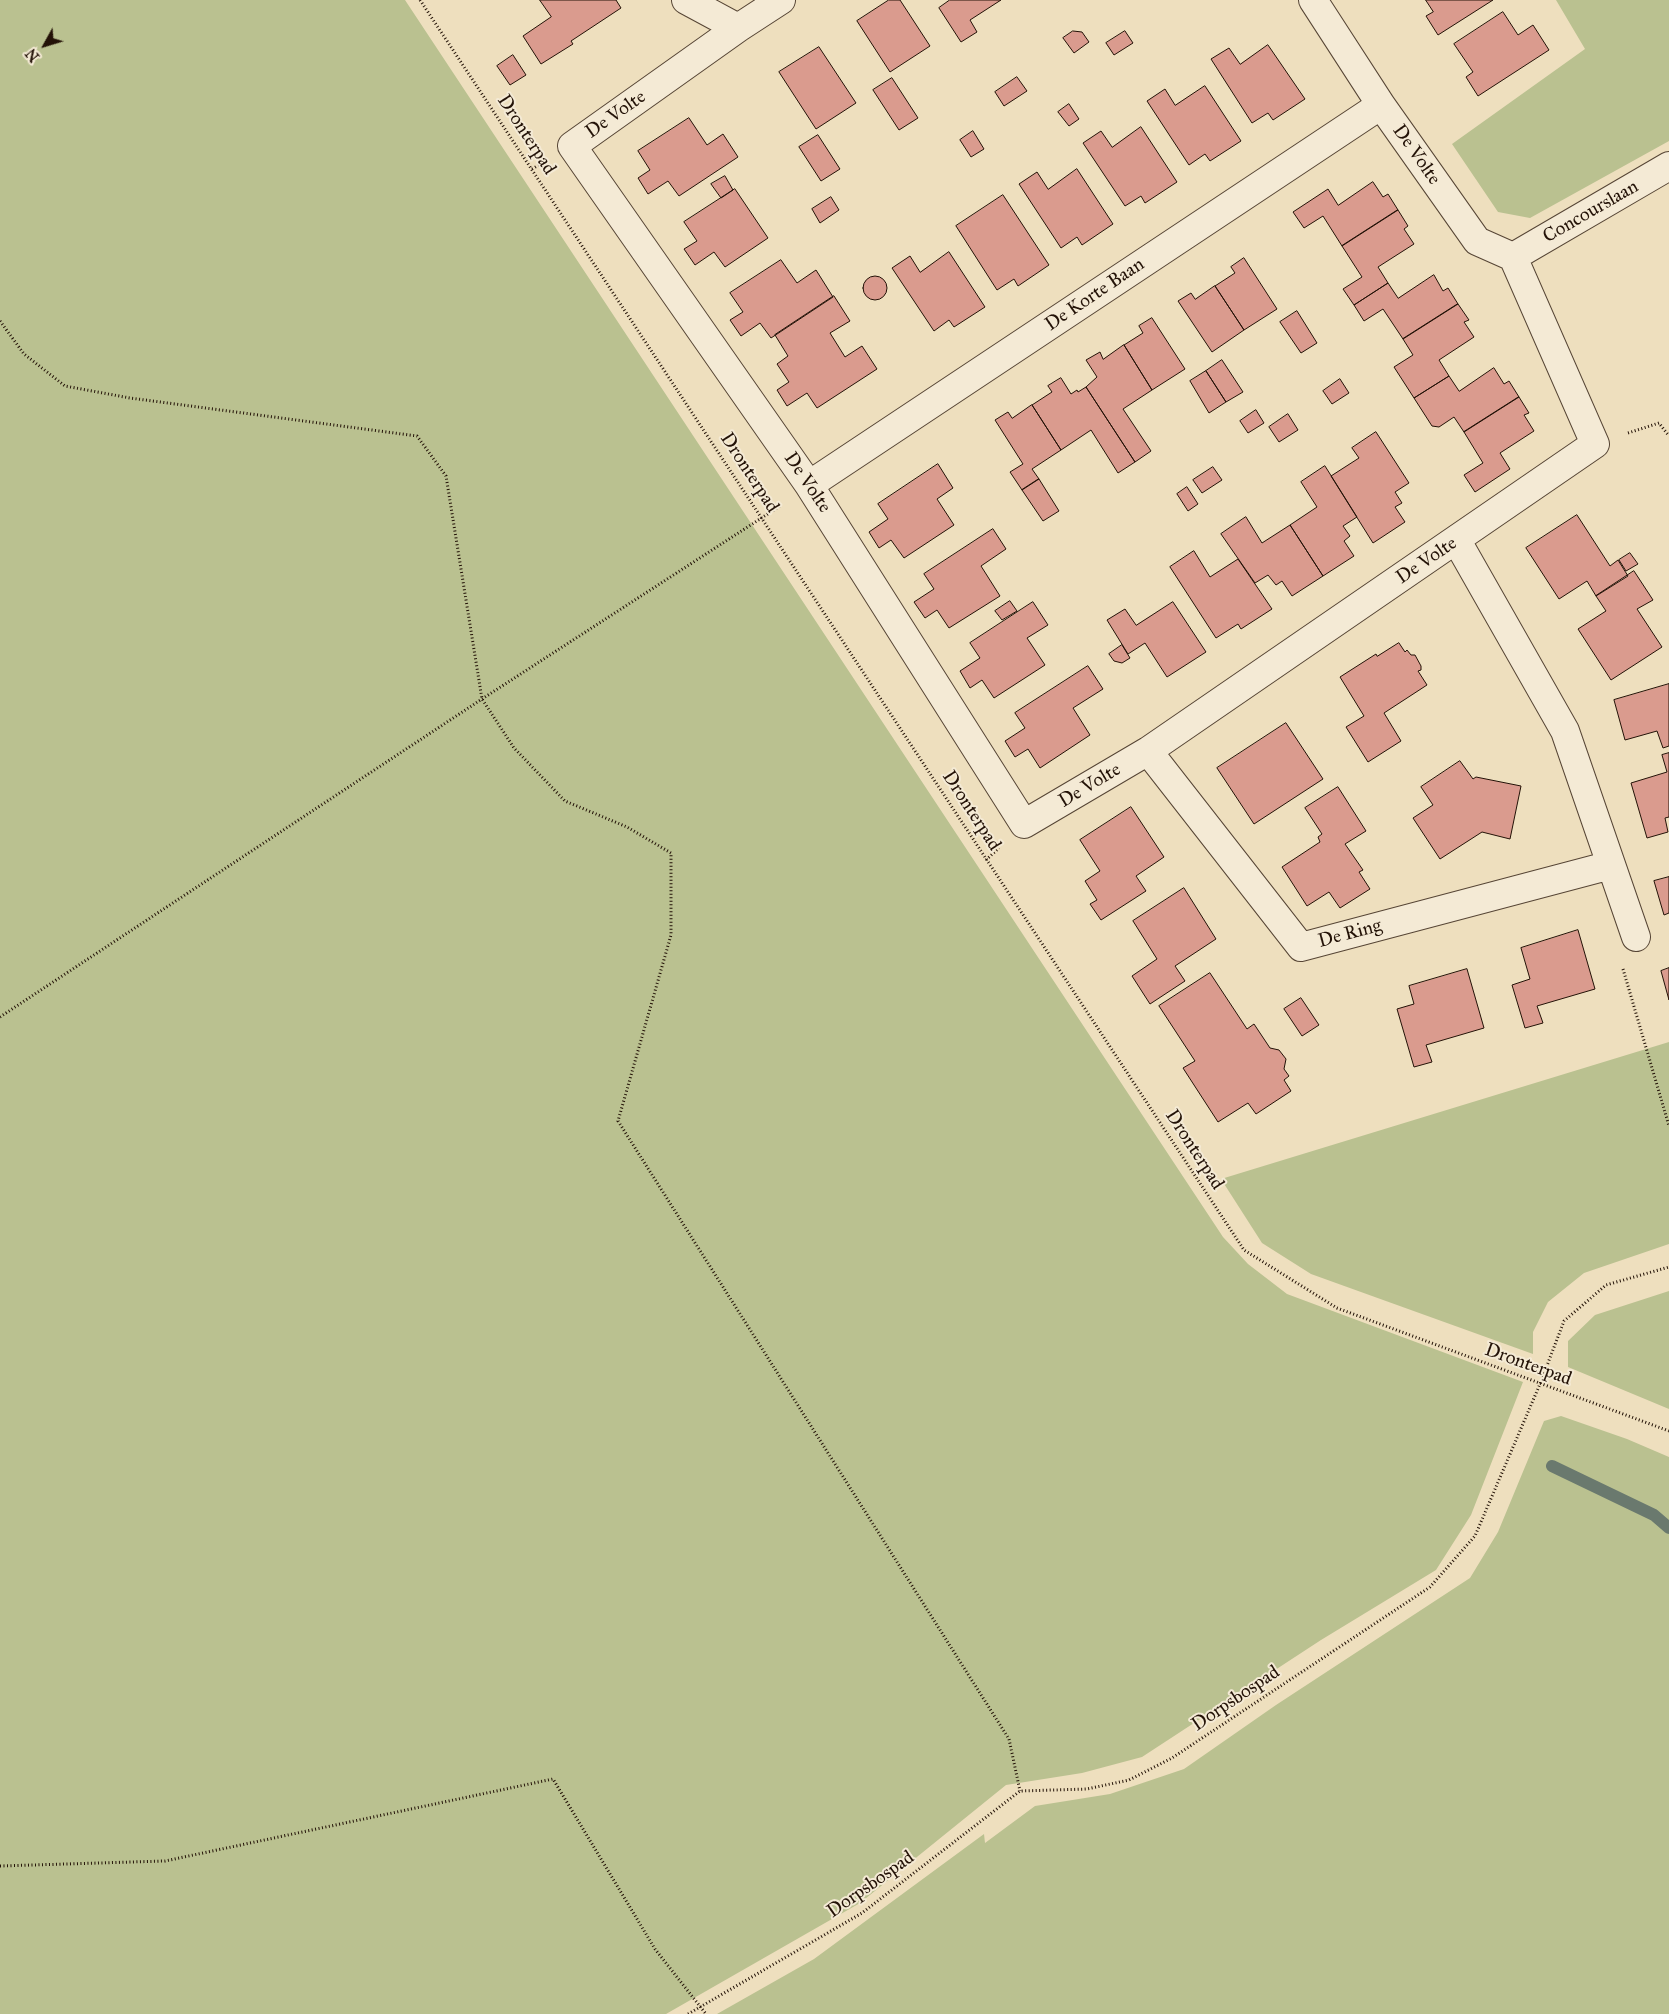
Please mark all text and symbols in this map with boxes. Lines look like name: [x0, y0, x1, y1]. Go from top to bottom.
north arrow: [20, 20, 70, 70]
text: N: [23, 45, 43, 65]
street label: De Volte: [582, 86, 650, 144]
street label: Dronterpad: [492, 91, 560, 179]
street label: De Volte: [1387, 121, 1445, 189]
street label: Concourslaan: [1539, 176, 1643, 248]
street label: De Korte Baan: [1041, 254, 1149, 336]
street label: Dronterpad: [715, 429, 783, 517]
street label: De Volte: [778, 448, 836, 518]
street label: De Volte: [1392, 532, 1462, 590]
street label: De Volte: [1055, 759, 1125, 813]
street label: Dronterpad: [937, 767, 1005, 855]
street label: De Ring: [1316, 915, 1384, 953]
street label: Dronterpad: [1160, 1106, 1228, 1194]
street label: Dronterpad: [1481, 1339, 1575, 1391]
street label: Dorpsbospad: [1188, 1661, 1284, 1737]
street label: Dorpsbospad: [823, 1847, 919, 1923]

